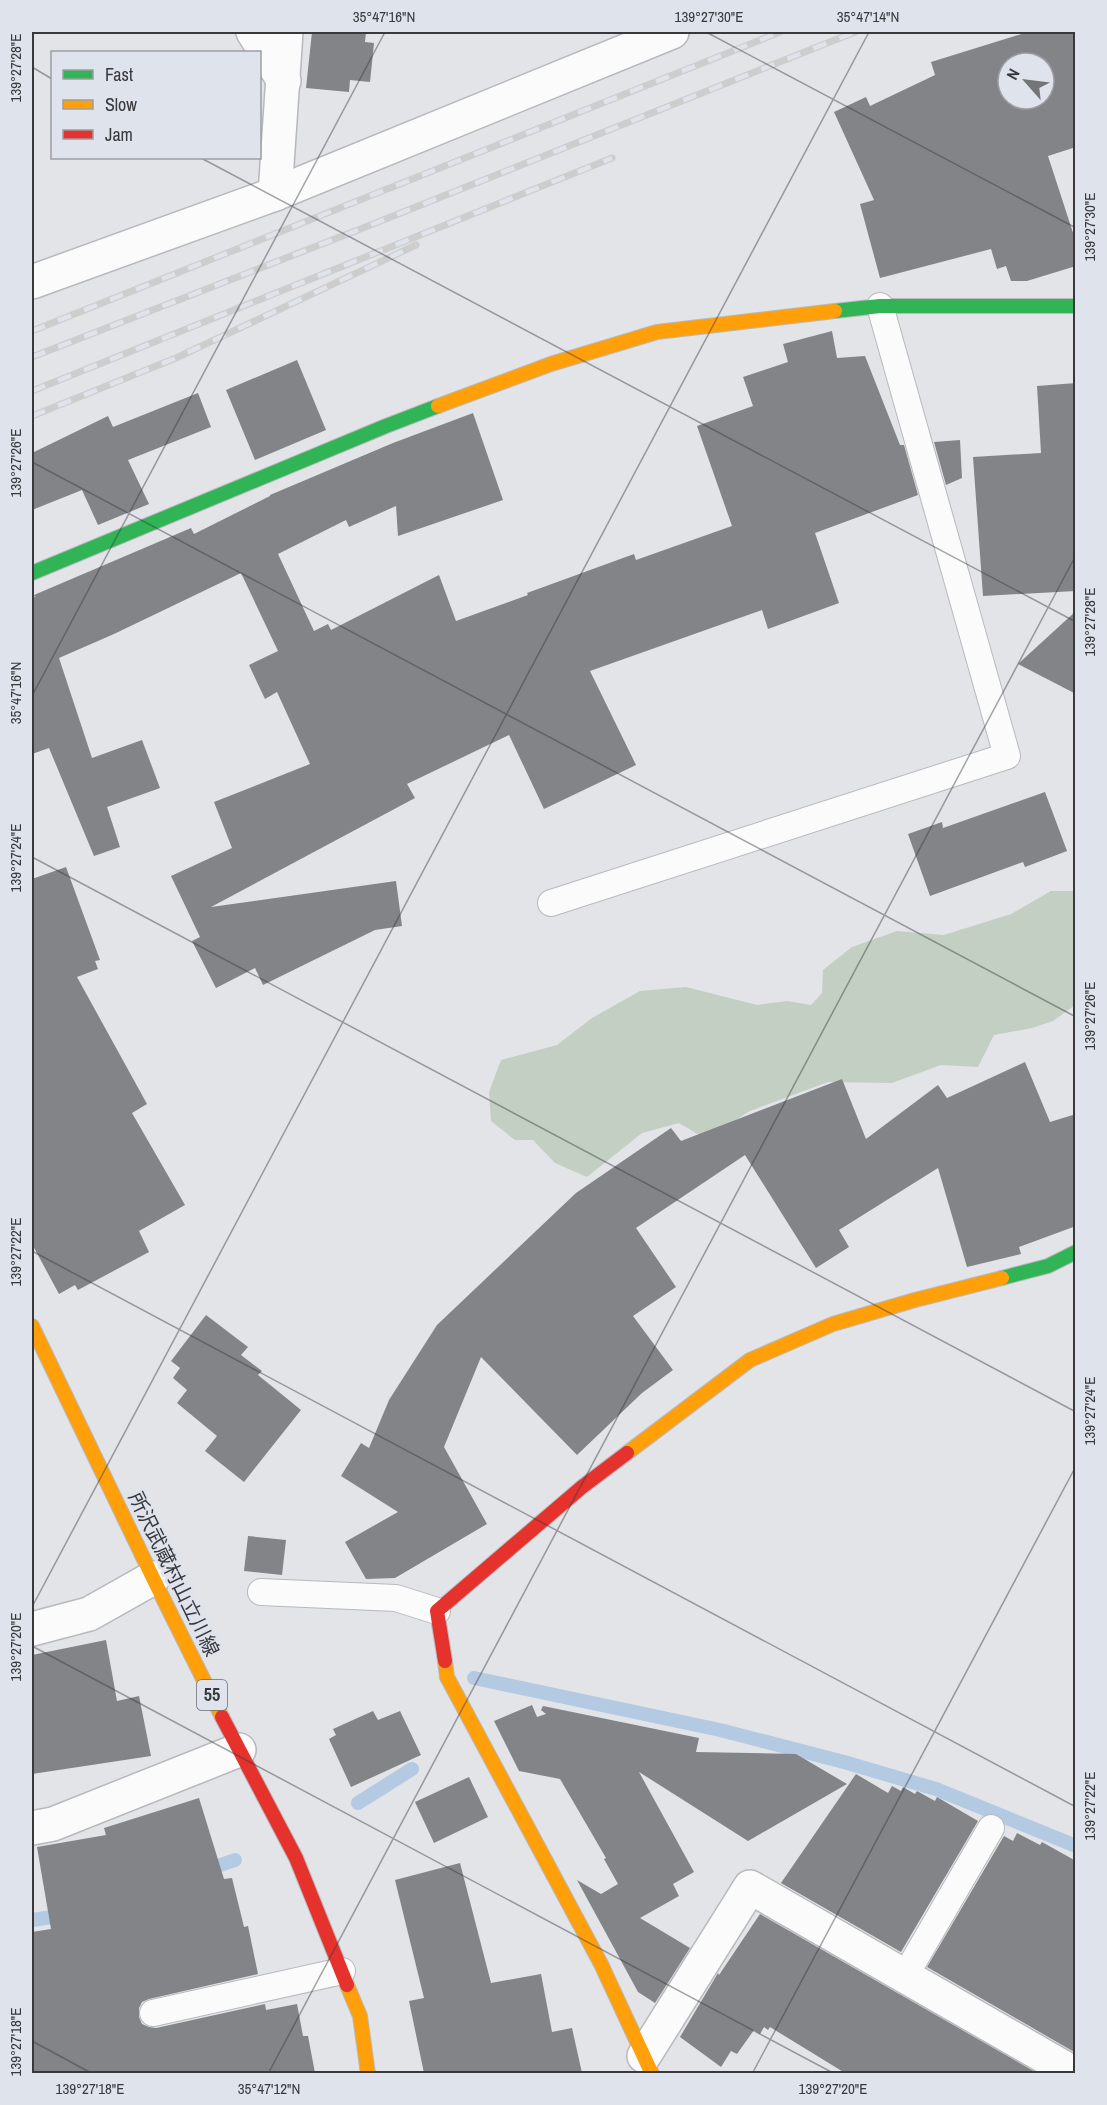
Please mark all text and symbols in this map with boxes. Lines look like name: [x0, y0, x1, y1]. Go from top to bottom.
text: 35°47'16"N: [353, 6, 415, 27]
text: 139°27'30"E: [675, 6, 743, 27]
text: 35°47'14"N: [837, 6, 899, 27]
text: 139°27'28"E: [5, 34, 26, 102]
legend: [51, 51, 261, 159]
north arrow: [996, 51, 1056, 111]
text: Fast: [105, 62, 133, 87]
text: N: [1001, 65, 1025, 83]
text: Slow: [105, 92, 137, 117]
text: Jam: [105, 122, 133, 147]
text: 139°27'30"E: [1079, 193, 1100, 261]
text: 139°27'26"E: [5, 429, 26, 497]
text: 139°27'28"E: [1079, 588, 1100, 656]
text: 35°47'16"N: [5, 662, 26, 724]
text: 139°27'24"E: [5, 824, 26, 892]
text: 139°27'26"E: [1079, 982, 1100, 1050]
text: 139°27'22"E: [5, 1218, 26, 1286]
text: 139°27'24"E: [1079, 1377, 1100, 1445]
street label: 所沢武蔵村山立川線: [123, 1487, 226, 1661]
text: 139°27'20"E: [5, 1613, 26, 1681]
road number: 55: [197, 1680, 227, 1710]
text: 139°27'22"E: [1079, 1772, 1100, 1840]
text: 139°27'18"E: [5, 2008, 26, 2076]
text: 139°27'18"E: [56, 2078, 124, 2099]
text: 35°47'12"N: [238, 2078, 300, 2099]
text: 139°27'20"E: [799, 2078, 867, 2099]

